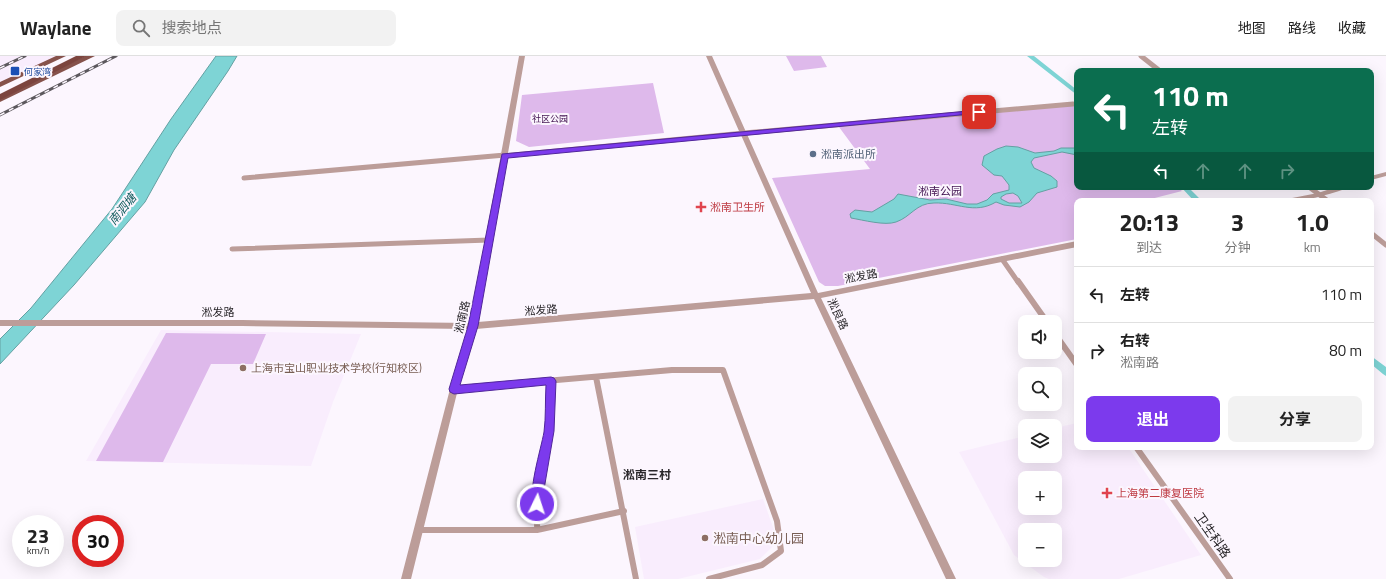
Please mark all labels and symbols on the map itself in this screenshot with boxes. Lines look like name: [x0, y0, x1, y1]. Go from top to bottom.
marker: 何家湾: [9, 65, 21, 77]
place label: 何家湾: [24, 65, 51, 78]
pin: [962, 95, 996, 129]
park label: 社区公园: [532, 112, 568, 125]
place label: 淞南派出所: [821, 146, 876, 162]
marker: 淞南派出所: [808, 149, 818, 159]
park label: 淞南公园: [918, 183, 962, 199]
water label: 南泗塘: [103, 187, 142, 229]
place label: 淞南卫生所: [710, 199, 765, 215]
marker: 淞南卫生所: [695, 201, 707, 213]
street label: 淞发路: [843, 265, 879, 287]
street label: 淞良路: [824, 296, 852, 332]
street label: 淞南路: [450, 299, 474, 335]
street label: 淞发路: [524, 301, 558, 319]
street label: 淞发路: [202, 304, 235, 320]
place label: 上海市宝山职业技术学校(行知校区): [251, 360, 422, 376]
marker: 上海市宝山职业技术学校(行知校区): [238, 363, 248, 373]
district label: 淞南三村: [623, 465, 671, 484]
position arrow: [516, 483, 558, 525]
place label: 上海第二康复医院: [1116, 485, 1204, 501]
marker: 上海第二康复医院: [1101, 487, 1113, 499]
street label: 卫生科路: [1190, 508, 1236, 562]
speed limit sign: 30: [72, 515, 124, 567]
place label: 淞南中心幼儿园: [713, 528, 804, 548]
marker: 淞南中心幼儿园: [700, 533, 710, 543]

